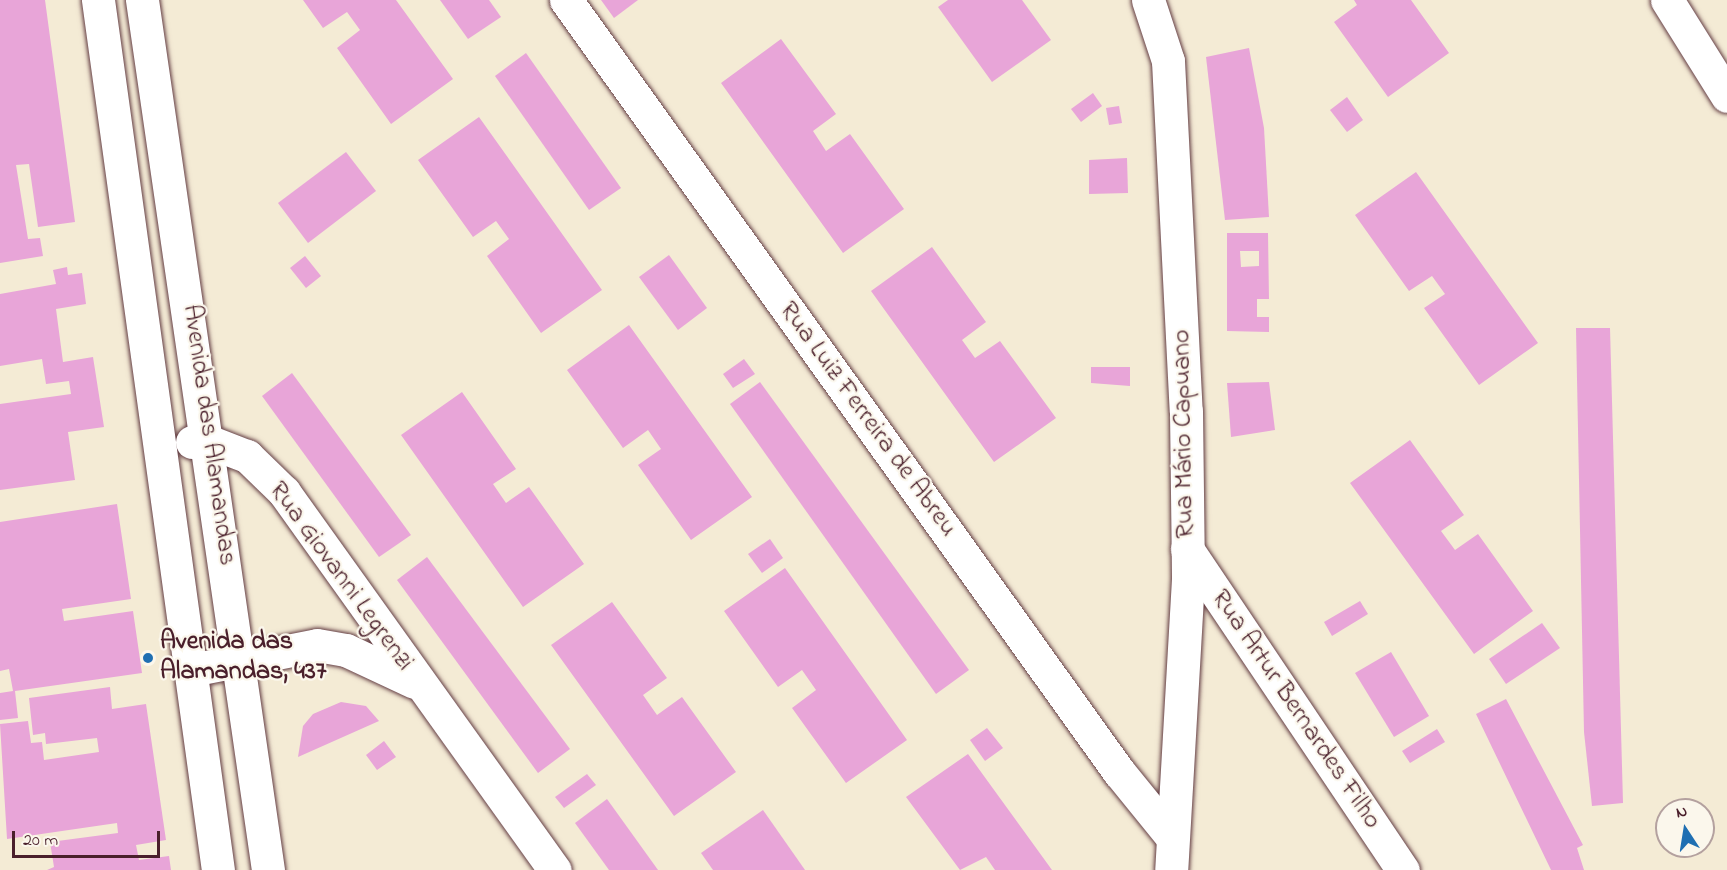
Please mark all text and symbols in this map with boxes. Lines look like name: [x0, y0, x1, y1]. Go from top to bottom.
street label: Rua Luiz Ferreira de Abreu: [771, 296, 963, 544]
street label: Avenida das Alamandas: [174, 303, 242, 567]
street label: Rua Mário Capuano: [1168, 329, 1202, 539]
street label: Rua Giovanni Legrenzi: [261, 476, 419, 678]
street label: Rua Artur Bernardes Filho: [1203, 584, 1387, 836]
place label: Avenida das Alamandas, 437: [160, 627, 326, 688]
marker: Avenida das Alamandas, 437: [141, 651, 155, 665]
north arrow: [1655, 798, 1715, 858]
text: N: [1674, 799, 1689, 825]
scale bar: [15, 819, 164, 857]
text: 20 m: [23, 828, 58, 854]

